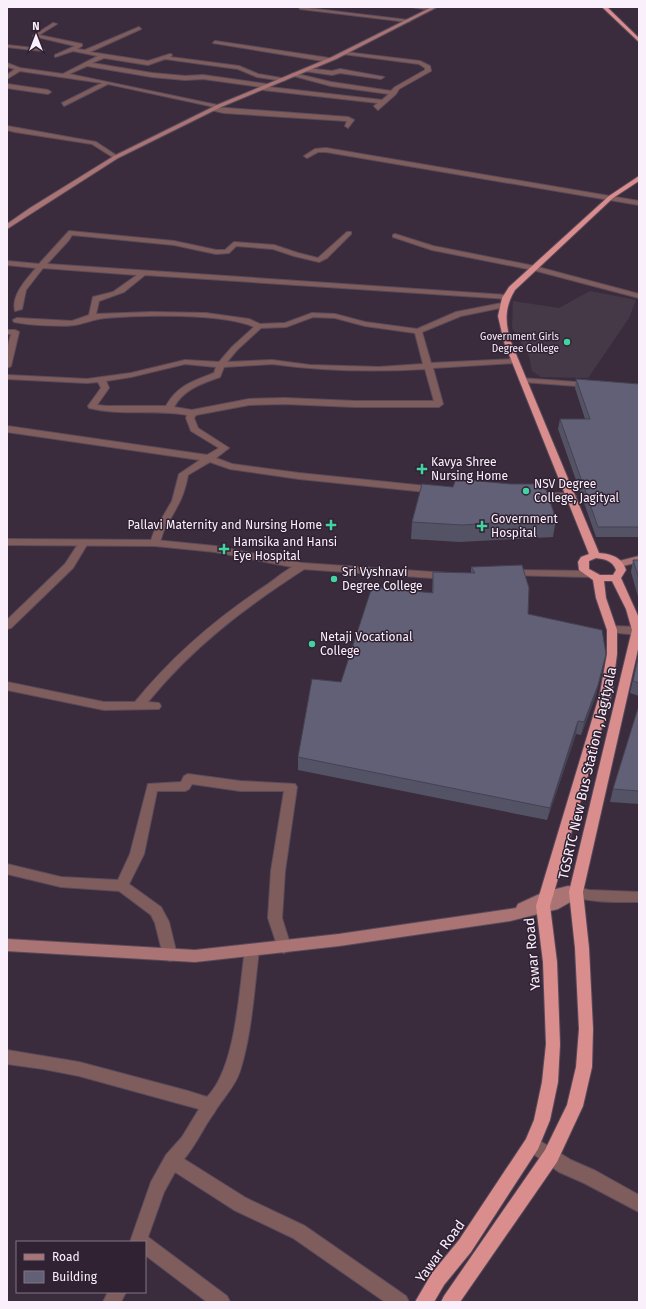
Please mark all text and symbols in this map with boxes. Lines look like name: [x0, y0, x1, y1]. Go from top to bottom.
north arrow: [16, 16, 56, 56]
text: N: [32, 20, 40, 33]
place label: Government Girls Degree College: [480, 331, 559, 355]
marker: Government Girls Degree College: [562, 337, 572, 347]
place label: Kavya Shree Nursing Home: [431, 455, 508, 483]
marker: Kavya Shree Nursing Home: [416, 463, 428, 475]
place label: NSV Degree College, Jagityal: [534, 477, 620, 505]
marker: NSV Degree College, Jagityal: [521, 486, 531, 496]
place label: Government Hospital: [491, 512, 558, 540]
place label: Pallavi Maternity and Nursing Home: [128, 518, 322, 532]
marker: Pallavi Maternity and Nursing Home: [325, 519, 337, 531]
marker: Government Hospital: [476, 520, 488, 532]
place label: Hamsika and Hansi Eye Hospital: [233, 535, 337, 563]
marker: Hamsika and Hansi Eye Hospital: [218, 543, 230, 555]
place label: Sri Vyshnavi Degree College: [342, 565, 423, 593]
marker: Sri Vyshnavi Degree College: [329, 574, 339, 584]
place label: Netaji Vocational College: [320, 630, 413, 658]
marker: Netaji Vocational College: [307, 639, 317, 649]
street label: TGSRTC New Bus Station , Jagityala: [555, 665, 620, 881]
street label: Yawar Road: [521, 917, 544, 991]
street label: Yawar Road: [412, 1217, 469, 1286]
legend: [16, 1241, 146, 1293]
text: Road: [52, 1250, 80, 1264]
text: Building: [52, 1270, 98, 1284]

